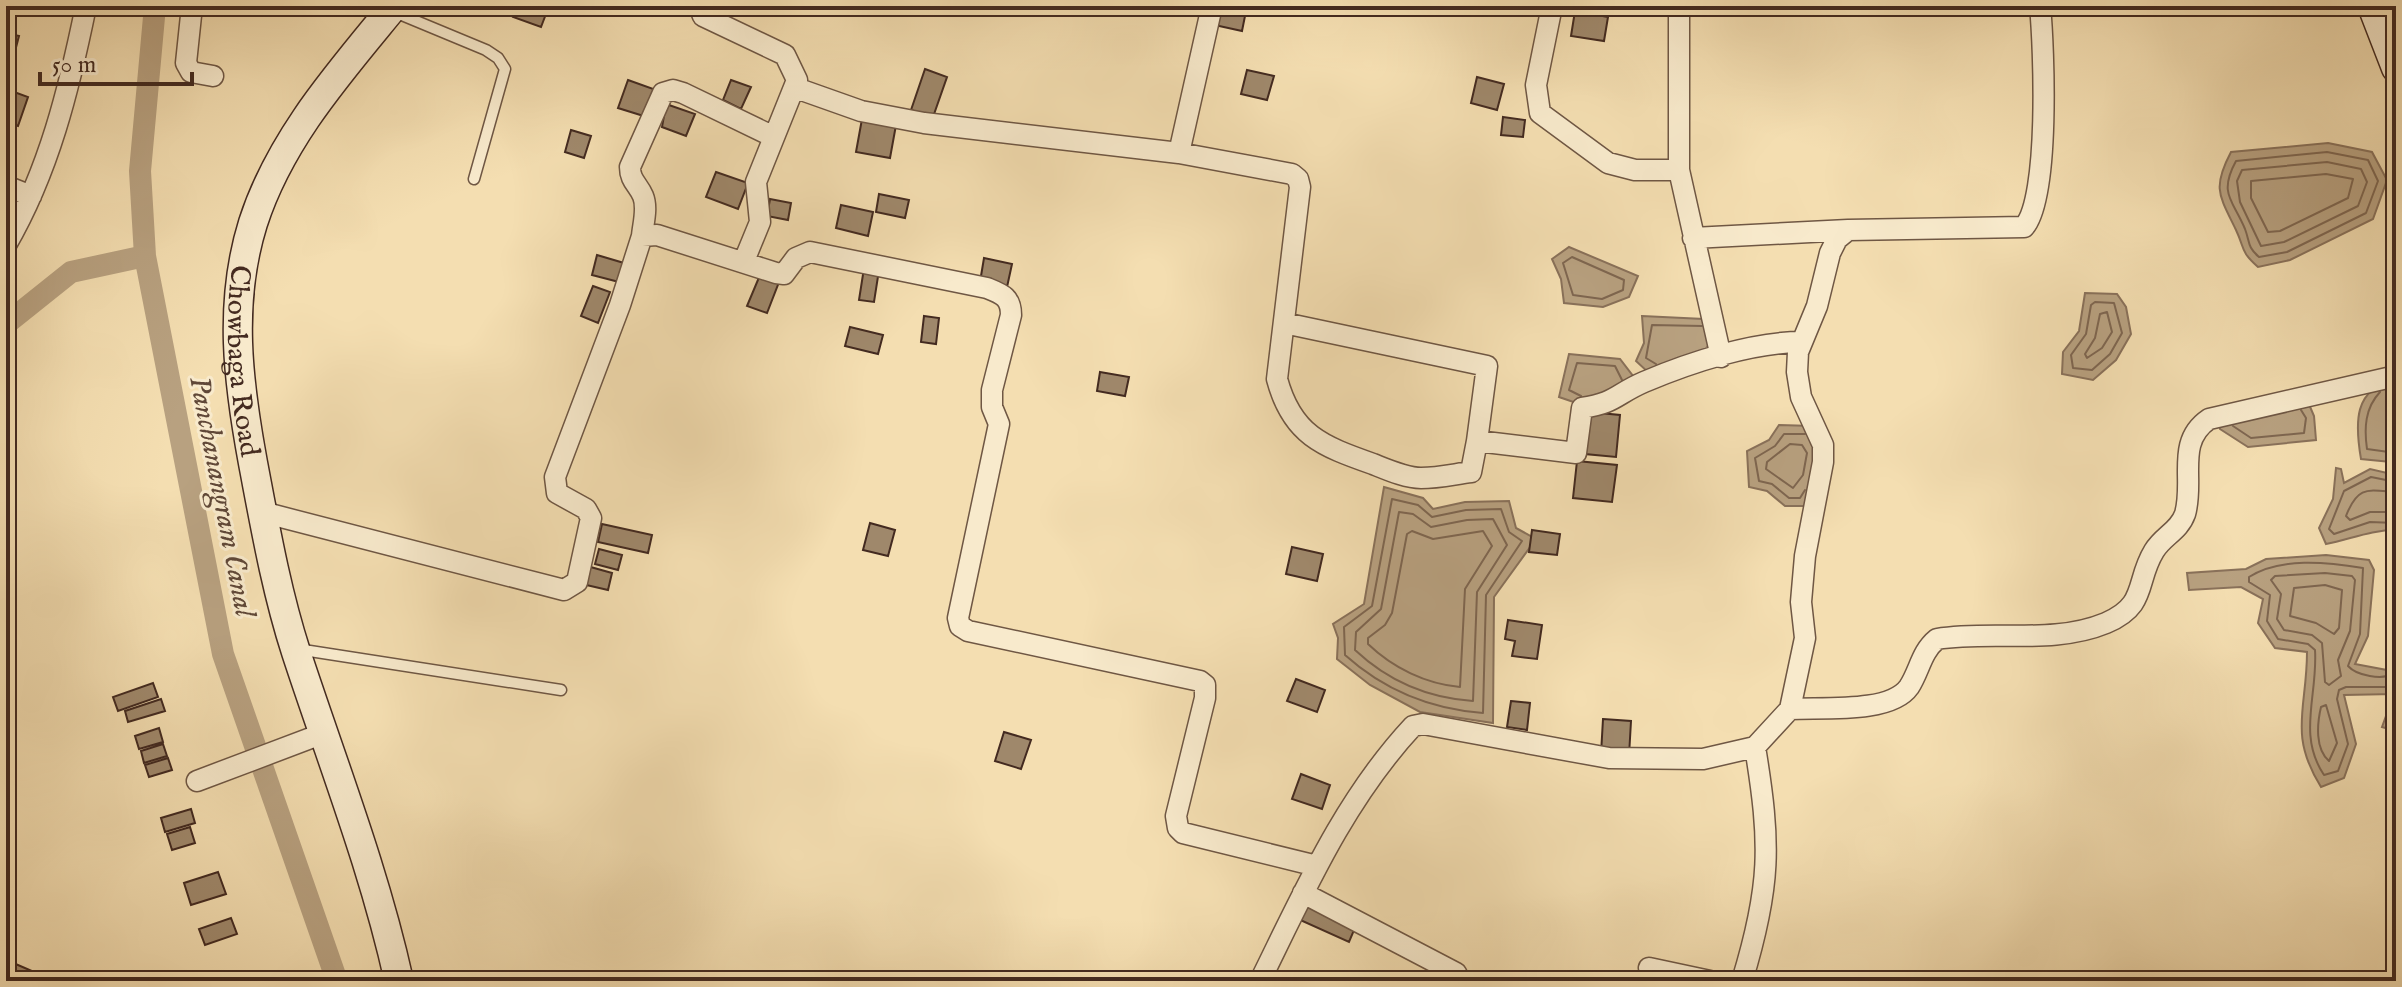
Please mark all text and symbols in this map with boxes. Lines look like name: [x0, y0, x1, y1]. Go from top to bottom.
scale bar: [40, 36, 192, 86]
text: 50 m: [52, 50, 96, 81]
street label: Chowbaga Road: [218, 263, 266, 460]
water label: Panchanangram Canal: [179, 373, 264, 623]

